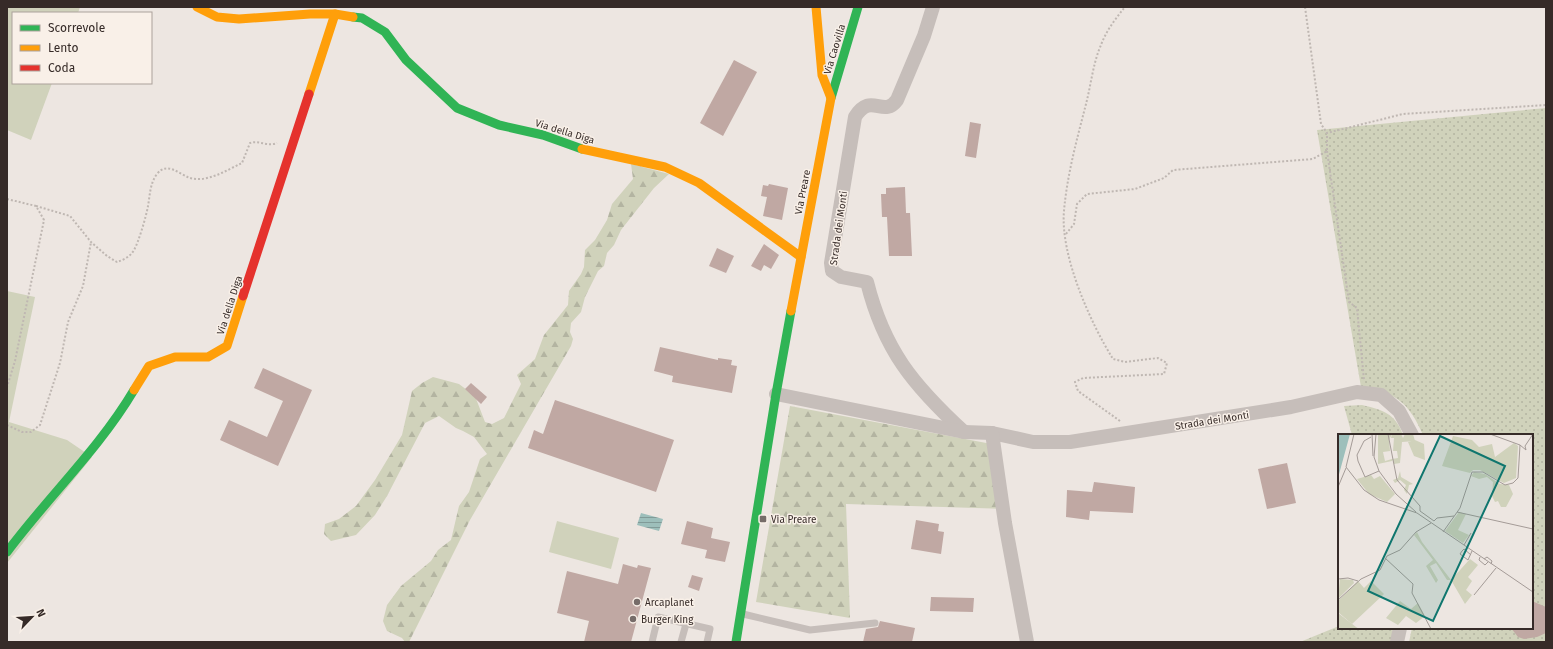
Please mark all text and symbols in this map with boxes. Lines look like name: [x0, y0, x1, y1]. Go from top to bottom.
legend: [12, 12, 152, 84]
text: Scorrevole: [48, 21, 105, 35]
street label: Via Caovilla: [822, 23, 848, 76]
text: Lento: [48, 41, 78, 55]
text: Coda: [48, 61, 75, 75]
street label: Via della Diga: [534, 117, 596, 147]
street label: Via Preare: [793, 169, 813, 216]
street label: Strada dei Monti: [828, 190, 850, 266]
street label: Via della Diga: [215, 274, 245, 336]
street label: Strada dei Monti: [1174, 409, 1250, 433]
inset map: [1338, 434, 1533, 629]
marker: Via Preare: [758, 514, 768, 524]
place label: Via Preare: [771, 514, 816, 526]
north arrow: [12, 597, 52, 637]
marker: Arcaplanet: [632, 597, 642, 607]
place label: Arcaplanet: [645, 597, 694, 609]
text: N: [33, 607, 48, 619]
marker: Burger King: [628, 614, 638, 624]
place label: Burger King: [641, 614, 694, 626]

